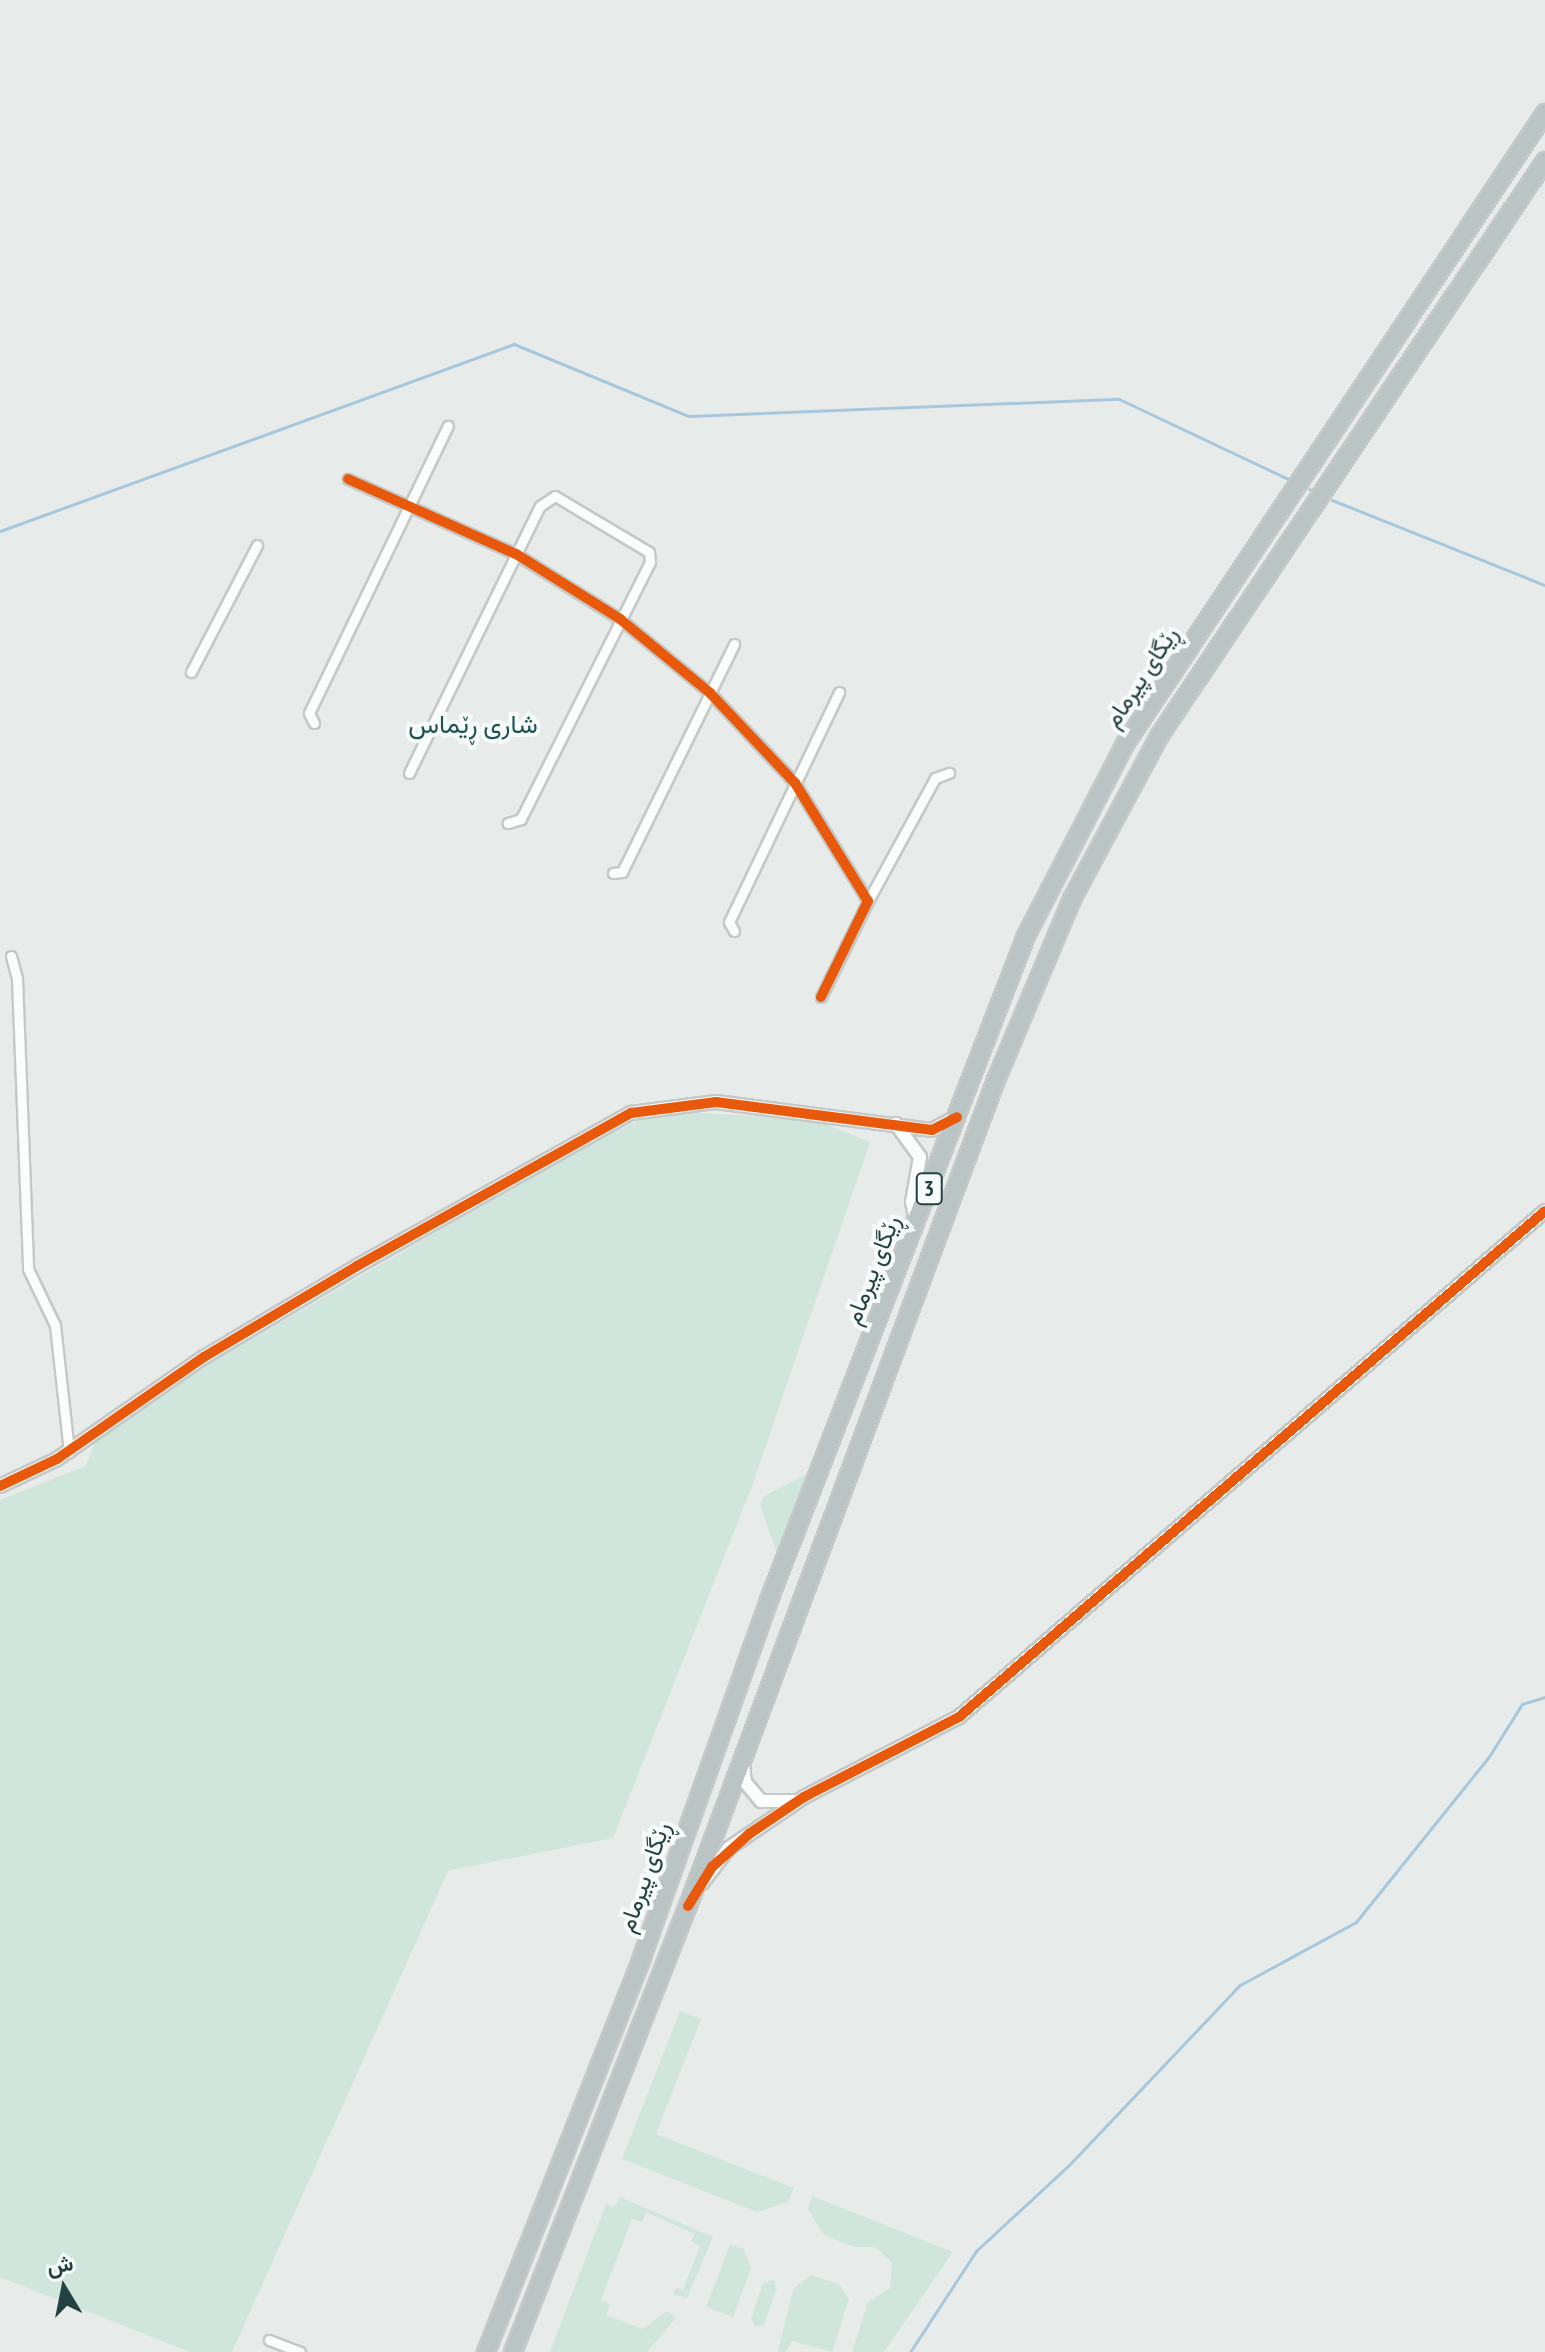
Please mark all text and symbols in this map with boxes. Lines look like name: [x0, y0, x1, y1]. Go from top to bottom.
street label: ڕێگای پیرمام: [1098, 621, 1184, 733]
district label: شاری ڕێماس: [408, 708, 538, 740]
road number: 3: [915, 1171, 943, 1207]
street label: ڕێگای پیرمام: [838, 1211, 906, 1329]
street label: ڕێگای پیرمام: [612, 1818, 676, 1936]
north arrow: [24, 2248, 104, 2328]
text: ش: [44, 2248, 75, 2280]

